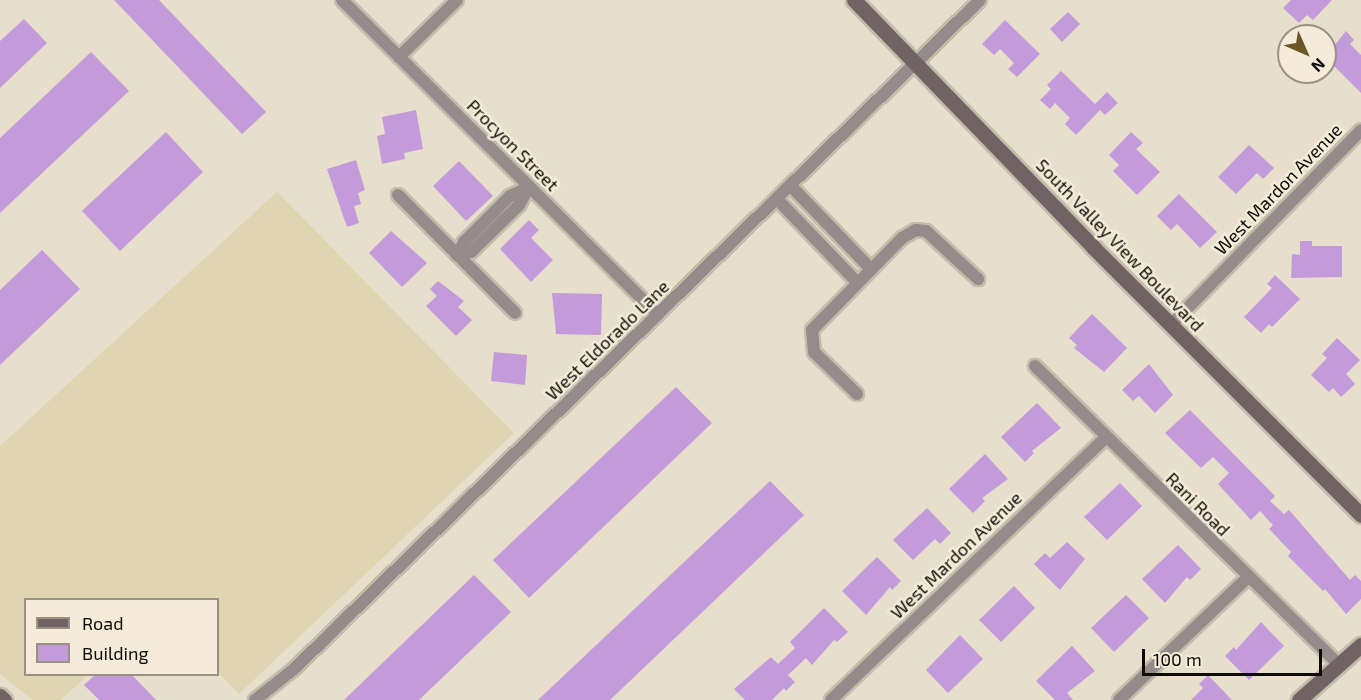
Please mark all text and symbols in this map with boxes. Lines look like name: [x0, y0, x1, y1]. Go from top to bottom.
north arrow: [1277, 24, 1337, 84]
text: N: [1308, 55, 1329, 76]
street label: Procyon Street: [463, 95, 563, 195]
street label: West Mardon Avenue: [1210, 119, 1346, 259]
street label: South Valley View Boulevard: [1031, 154, 1209, 336]
street label: West Eldorado Lane: [541, 276, 673, 404]
street label: Rani Road: [1162, 468, 1234, 540]
street label: West Mardon Avenue: [886, 487, 1026, 623]
legend: [24, 598, 219, 676]
text: Road: [82, 612, 123, 634]
scale bar: [1145, 637, 1325, 675]
text: Building: [82, 642, 149, 664]
text: 100 m: [1153, 648, 1202, 670]

